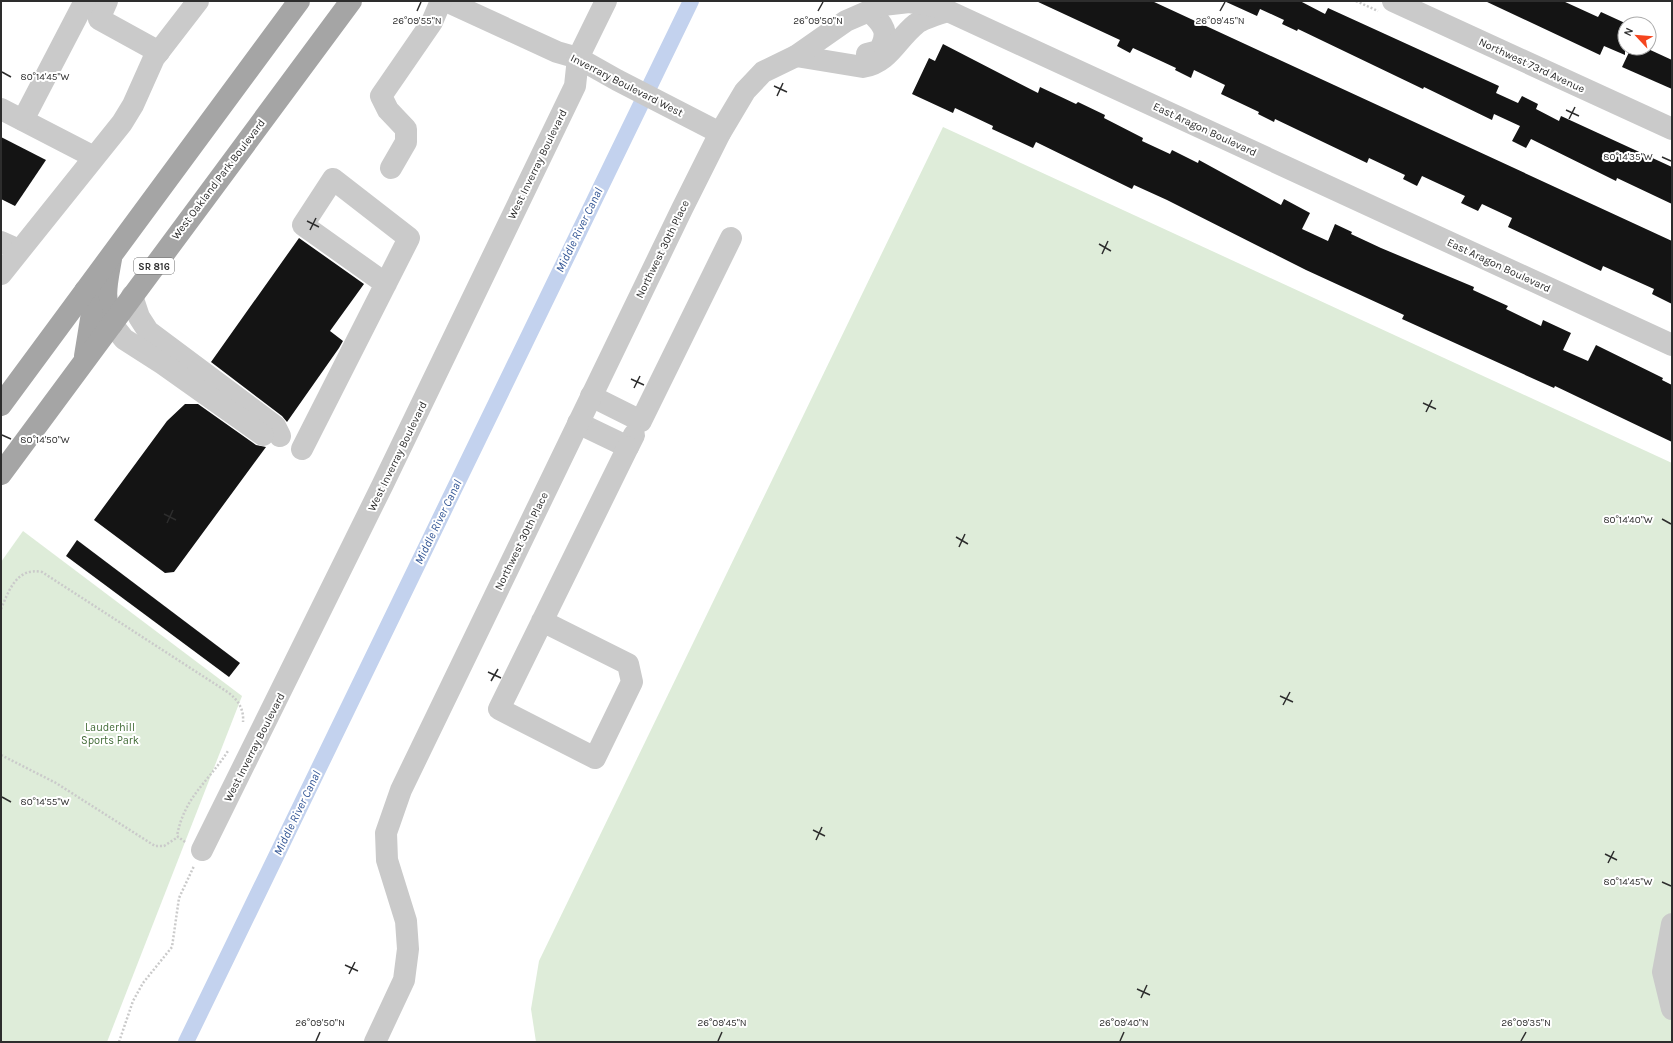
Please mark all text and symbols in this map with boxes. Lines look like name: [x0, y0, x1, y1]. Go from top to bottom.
text: 26°09'55"N: [392, 15, 442, 27]
text: 26°09'50"N: [793, 15, 843, 27]
text: 26°09'45"N: [1195, 15, 1245, 27]
north arrow: [1617, 16, 1657, 56]
text: N: [1621, 25, 1636, 38]
street label: Northwest 73rd Avenue: [1477, 35, 1587, 96]
street label: Inverrary Boulevard West: [568, 51, 685, 120]
text: 80°14'45"W: [21, 71, 70, 83]
street label: East Aragon Boulevard: [1151, 100, 1259, 159]
street label: West Inverray Boulevard: [505, 107, 570, 221]
street label: West Oakland Park Boulevard: [169, 117, 268, 242]
text: 80°14'35"W: [1603, 151, 1653, 163]
water label: Middle River Canal: [553, 186, 605, 274]
street label: Northwest 30th Place: [633, 198, 692, 300]
street label: East Aragon Boulevard: [1445, 236, 1553, 295]
road number: SR 816: [134, 258, 174, 274]
street label: West Inverray Boulevard: [365, 399, 430, 513]
text: 80°14'50"W: [20, 434, 70, 446]
water label: Middle River Canal: [412, 478, 464, 566]
street label: Northwest 30th Place: [492, 490, 551, 592]
text: 80°14'40"W: [1603, 514, 1653, 526]
street label: West Inverray Boulevard: [221, 691, 288, 804]
park label: Lauderhill Sports Park: [81, 721, 139, 747]
water label: Middle River Canal: [271, 769, 323, 857]
text: 80°14'55"W: [20, 796, 70, 808]
text: 80°14'45"W: [1604, 876, 1653, 888]
text: 26°09'50"N: [295, 1017, 345, 1029]
text: 26°09'45"N: [697, 1017, 747, 1029]
text: 26°09'40"N: [1099, 1017, 1149, 1029]
text: 26°09'35"N: [1501, 1017, 1551, 1029]

